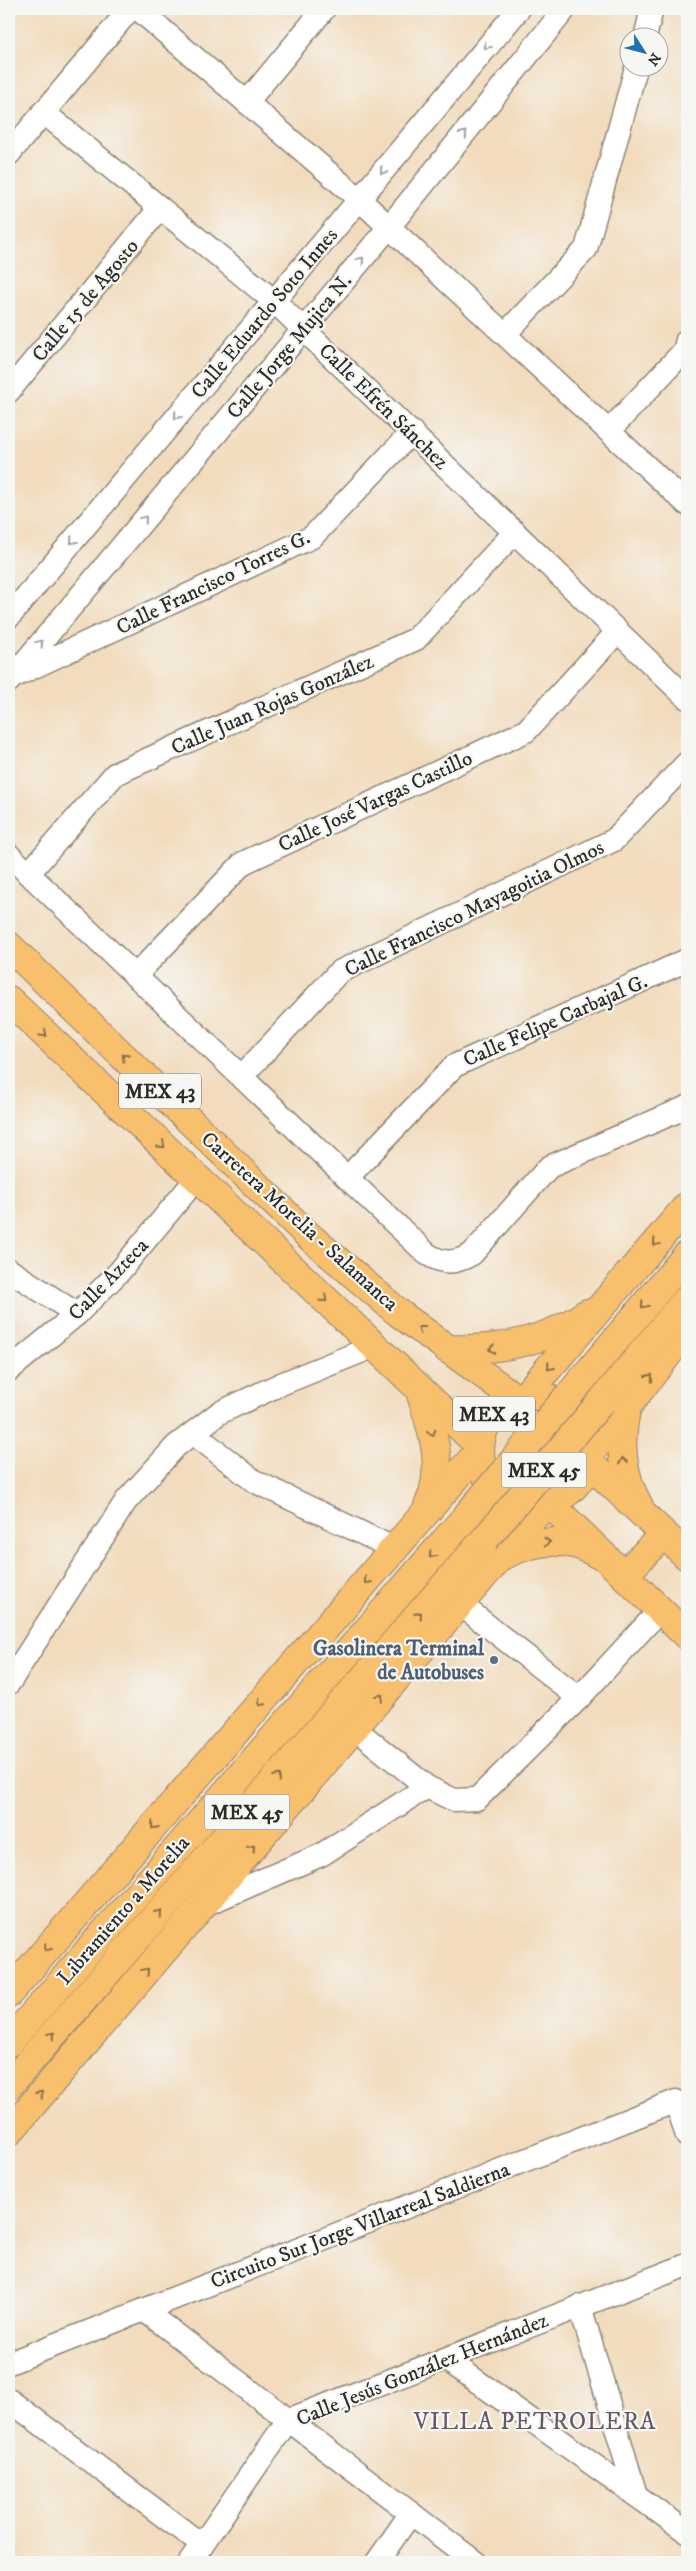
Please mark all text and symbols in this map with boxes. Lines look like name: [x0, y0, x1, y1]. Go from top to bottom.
north arrow: [618, 28, 668, 78]
one-way arrow: [485, 40, 493, 49]
text: N: [643, 49, 664, 69]
one-way arrow: [459, 131, 467, 140]
one-way arrow: [380, 165, 389, 174]
street label: Calle Eduardo Soto Innes: [186, 223, 344, 404]
street label: Calle 15 de Agosto: [27, 234, 145, 367]
one-way arrow: [356, 257, 364, 266]
street label: Calle Jorge Mujica N.: [221, 269, 358, 425]
street label: Calle Efrén Sánchez: [313, 338, 454, 475]
one-way arrow: [175, 410, 183, 419]
one-way arrow: [139, 515, 148, 524]
street label: Calle Francisco Torres G.: [112, 525, 315, 641]
one-way arrow: [70, 535, 79, 544]
one-way arrow: [34, 640, 43, 649]
street label: Calle Juan Rojas González: [167, 649, 378, 761]
street label: Calle José Vargas Castillo: [274, 745, 477, 858]
street label: Calle Francisco Mayagoitia Olmos: [340, 835, 608, 983]
street label: Calle Felipe Carbajal G.: [459, 969, 652, 1073]
one-way arrow: [39, 1028, 48, 1037]
one-way arrow: [121, 1054, 130, 1063]
road number: MEX 43: [119, 1074, 201, 1108]
street label: Carretera Morelia - Salamanca: [195, 1126, 403, 1317]
one-way arrow: [157, 1139, 166, 1148]
street label: Calle Azteca: [63, 1233, 154, 1326]
one-way arrow: [653, 1237, 661, 1246]
one-way arrow: [318, 1293, 327, 1302]
one-way arrow: [641, 1300, 650, 1309]
one-way arrow: [417, 1326, 427, 1335]
one-way arrow: [488, 1343, 496, 1353]
one-way arrow: [547, 1361, 556, 1370]
one-way arrow: [645, 1373, 654, 1382]
road number: MEX 43: [453, 1396, 535, 1432]
one-way arrow: [427, 1429, 437, 1437]
road number: MEX 45: [502, 1452, 586, 1488]
one-way arrow: [619, 1457, 629, 1466]
one-way arrow: [543, 1537, 551, 1548]
one-way arrow: [428, 1550, 437, 1559]
one-way arrow: [364, 1575, 373, 1584]
one-way arrow: [413, 1612, 422, 1621]
place label: Gasolinera Terminal de Autobuses: [313, 1636, 485, 1686]
marker: Gasolinera Terminal de Autobuses: [488, 1654, 500, 1666]
one-way arrow: [374, 1694, 383, 1703]
one-way arrow: [257, 1698, 266, 1707]
one-way arrow: [272, 1774, 280, 1783]
road number: MEX 45: [204, 1794, 290, 1830]
one-way arrow: [151, 1820, 160, 1829]
street label: Libramiento a Morelia: [52, 1831, 196, 1990]
one-way arrow: [246, 1844, 255, 1853]
one-way arrow: [153, 1909, 162, 1918]
one-way arrow: [44, 1943, 53, 1952]
one-way arrow: [140, 1968, 149, 1977]
one-way arrow: [47, 2032, 56, 2041]
one-way arrow: [35, 2091, 44, 2100]
street label: Circuito Sur Jorge Villarreal Saldierna: [207, 2157, 514, 2295]
street label: Calle Jesús González Hernández: [293, 2307, 552, 2432]
district label: VILLA PETROLERA: [413, 2407, 656, 2437]

